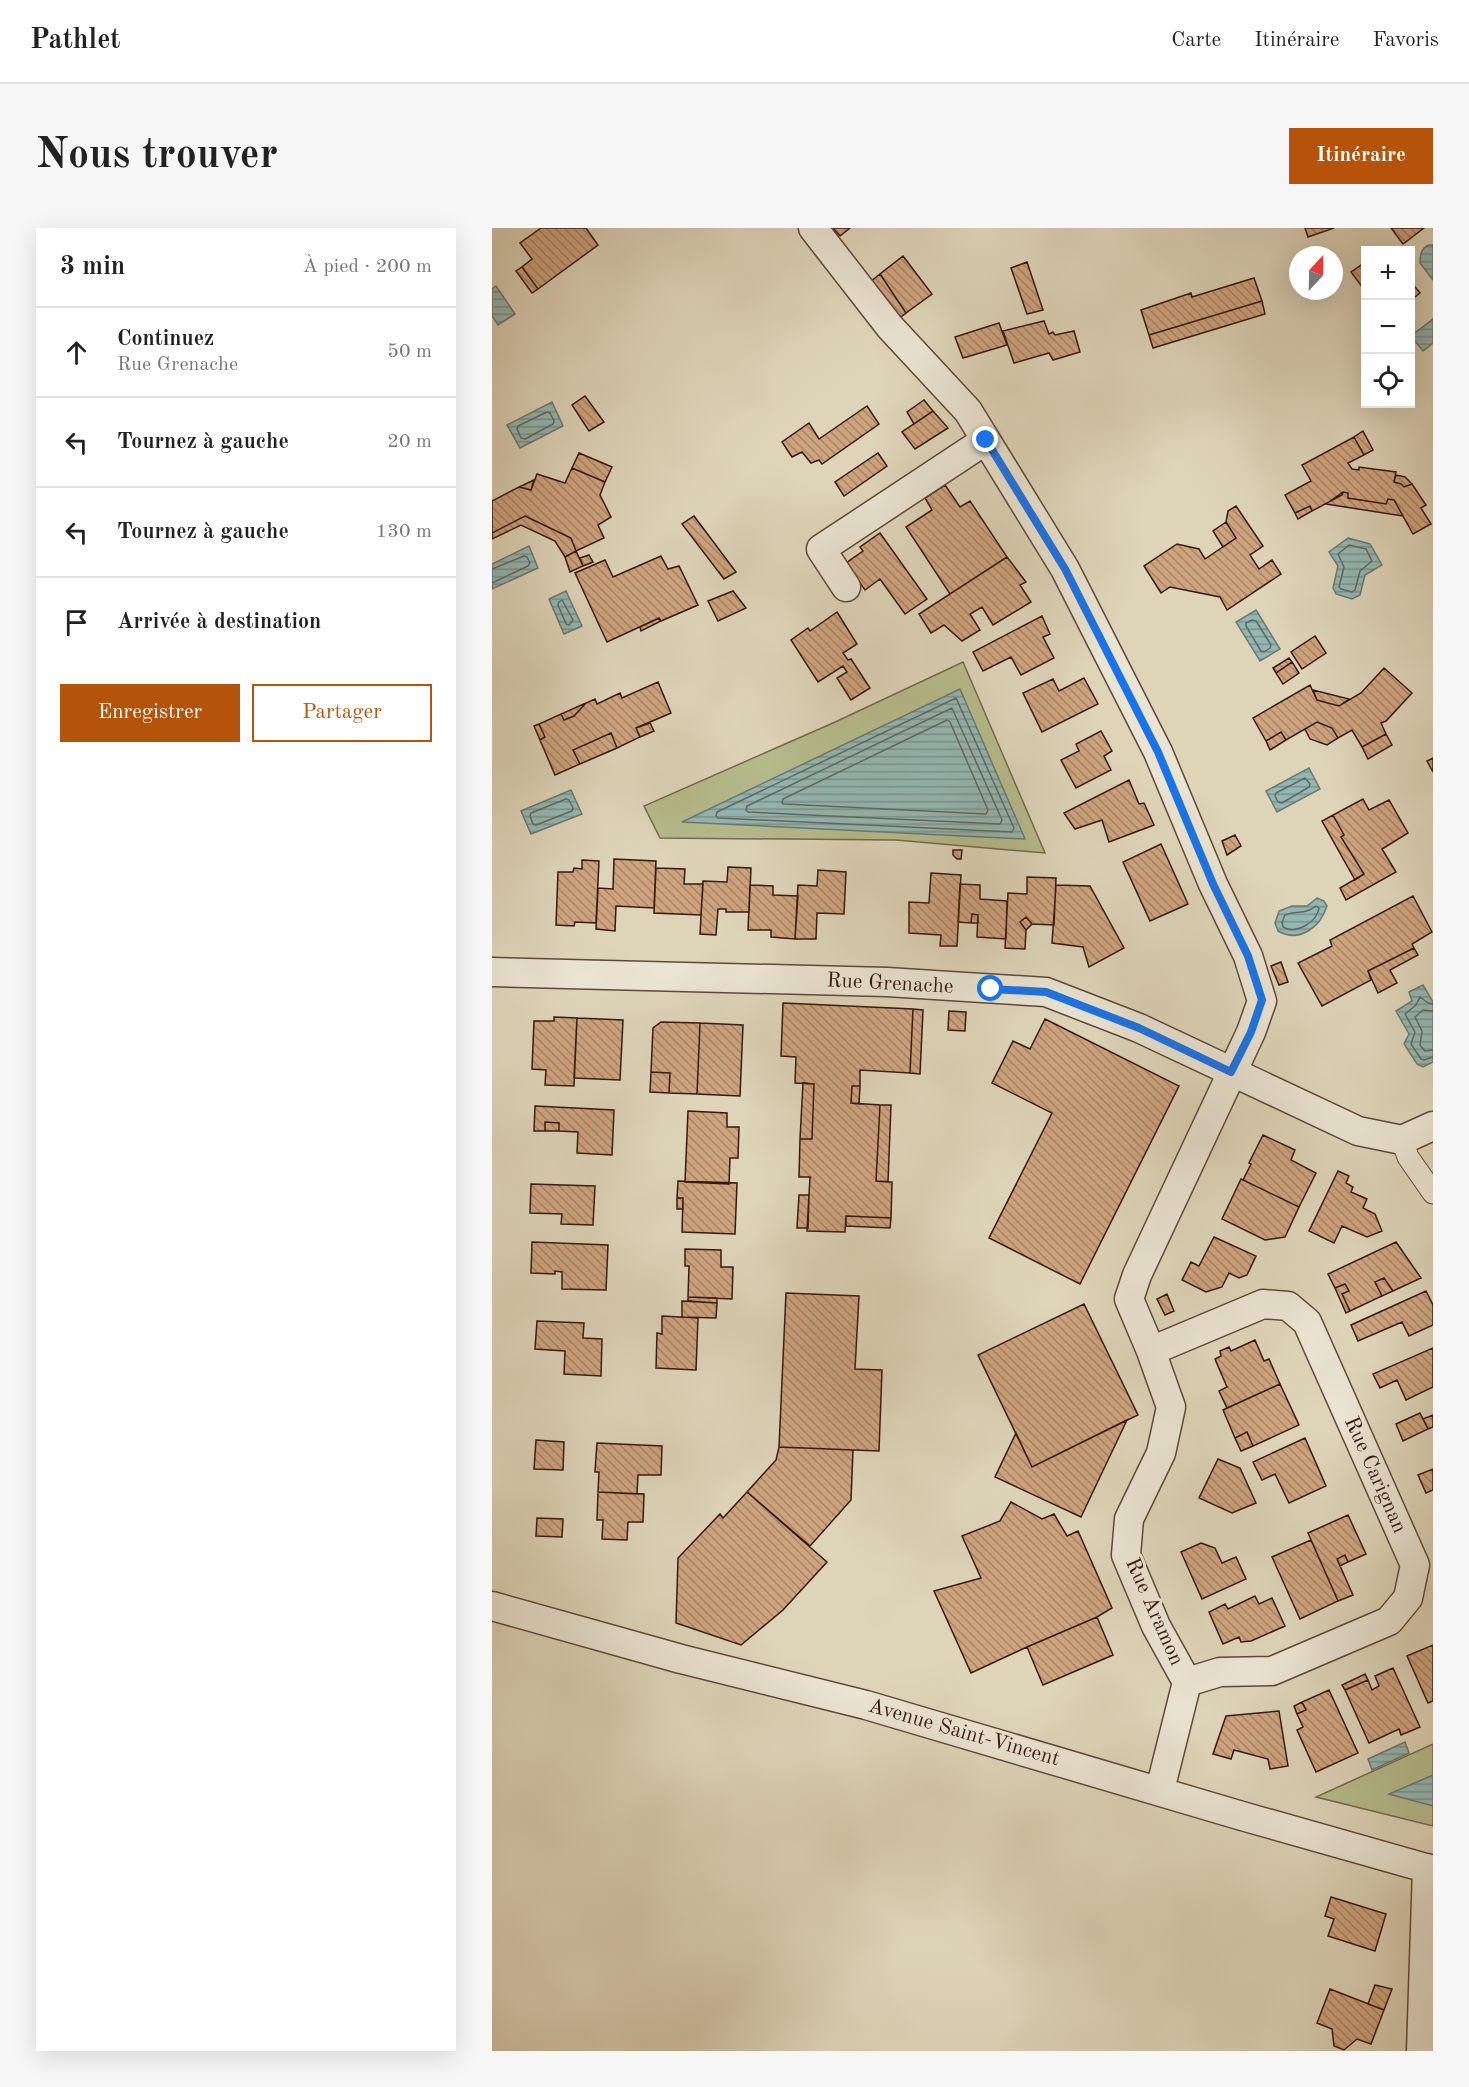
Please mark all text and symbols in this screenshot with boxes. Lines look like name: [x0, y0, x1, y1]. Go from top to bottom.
text: Pathlet: [30, 27, 121, 55]
text: Carte: [1171, 30, 1221, 51]
text: Itinéraire: [1254, 30, 1340, 51]
text: Favoris: [1373, 30, 1439, 51]
button: Itinéraire: [1289, 128, 1433, 184]
text: Nous trouver: [36, 135, 278, 177]
north arrow: [1289, 246, 1343, 300]
map controls: [1361, 246, 1415, 408]
button: +: [1361, 246, 1415, 300]
text: 3 min: [60, 254, 125, 280]
text: À pied · 200 m: [303, 257, 432, 277]
button: −: [1361, 300, 1415, 354]
text: Continuez: [117, 328, 214, 350]
icon: ahead: [60, 336, 93, 369]
text: 50 m: [387, 342, 432, 362]
button: locate: [1361, 354, 1415, 408]
text: Rue Grenache: [117, 355, 238, 375]
icon: left: [60, 426, 93, 459]
route end: [972, 426, 998, 452]
text: Tournez à gauche: [117, 431, 289, 453]
text: 20 m: [387, 432, 432, 452]
icon: left: [60, 516, 93, 549]
text: Tournez à gauche: [117, 521, 289, 543]
text: 130 m: [376, 522, 432, 542]
icon: arrive: [60, 606, 93, 639]
text: Arrivée à destination: [117, 611, 321, 633]
button: Enregistrer: [60, 684, 240, 742]
button: Partager: [252, 684, 432, 742]
street label: Rue Grenache: [826, 970, 954, 998]
route start: [977, 975, 1003, 1001]
street label: Rue Carignan: [1340, 1414, 1410, 1536]
street label: Rue Aramon: [1121, 1555, 1187, 1669]
street label: Avenue Saint-Vincent: [866, 1696, 1062, 1770]

